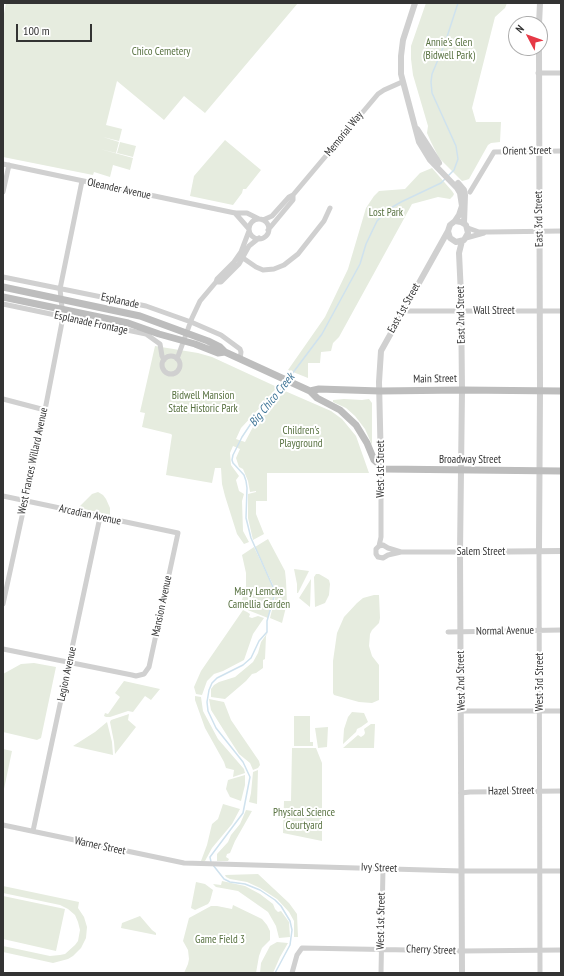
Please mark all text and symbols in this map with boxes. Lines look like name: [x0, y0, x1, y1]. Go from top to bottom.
scale bar: [18, 16, 94, 42]
north arrow: [508, 16, 548, 56]
text: N: [512, 22, 527, 36]
text: 100 m: [23, 23, 50, 38]
park label: Annie's Glen (Bidwell Park): [423, 36, 475, 62]
park label: Chico Cemetery: [132, 45, 190, 59]
street label: Memorial Way: [322, 109, 366, 159]
street label: Orient Street: [502, 144, 552, 158]
street label: Oleander Avenue: [86, 176, 152, 202]
street label: East 3rd Street: [532, 191, 546, 247]
park label: Lost Park: [369, 206, 403, 220]
street label: East 1st Street: [385, 281, 423, 335]
street label: East 2nd Street: [454, 286, 468, 344]
street label: Esplanade: [100, 291, 140, 311]
street label: Wall Street: [473, 304, 515, 318]
street label: Esplanade Frontage: [53, 309, 129, 337]
water label: Big Chico Creek: [246, 370, 298, 430]
street label: Main Street: [413, 372, 457, 386]
park label: Bidwell Mansion State Historic Park: [168, 389, 238, 415]
street label: West Frances Willard Avenue: [15, 406, 51, 516]
park label: Children's Playground: [280, 424, 322, 450]
street label: West 1st Street: [374, 440, 388, 498]
street label: Broadway Street: [439, 453, 501, 467]
street label: Arcadian Avenue: [58, 502, 122, 528]
street label: Salem Street: [457, 545, 505, 559]
street label: Mansion Avenue: [149, 574, 175, 638]
park label: Mary Lemcke Camellia Garden: [228, 585, 290, 611]
street label: Normal Avenue: [476, 624, 534, 638]
street label: Legion Avenue: [55, 646, 79, 702]
street label: West 2nd Street: [454, 651, 468, 711]
street label: West 3rd Street: [533, 653, 547, 711]
street label: Hazel Street: [488, 784, 534, 798]
park label: Physical Science Courtyard: [273, 806, 335, 832]
street label: Warner Street: [73, 834, 127, 858]
street label: Ivy Street: [361, 861, 397, 875]
street label: West 1st Street: [374, 892, 388, 950]
park label: Game Field 3: [195, 933, 245, 947]
street label: Cherry Street: [406, 943, 456, 957]

